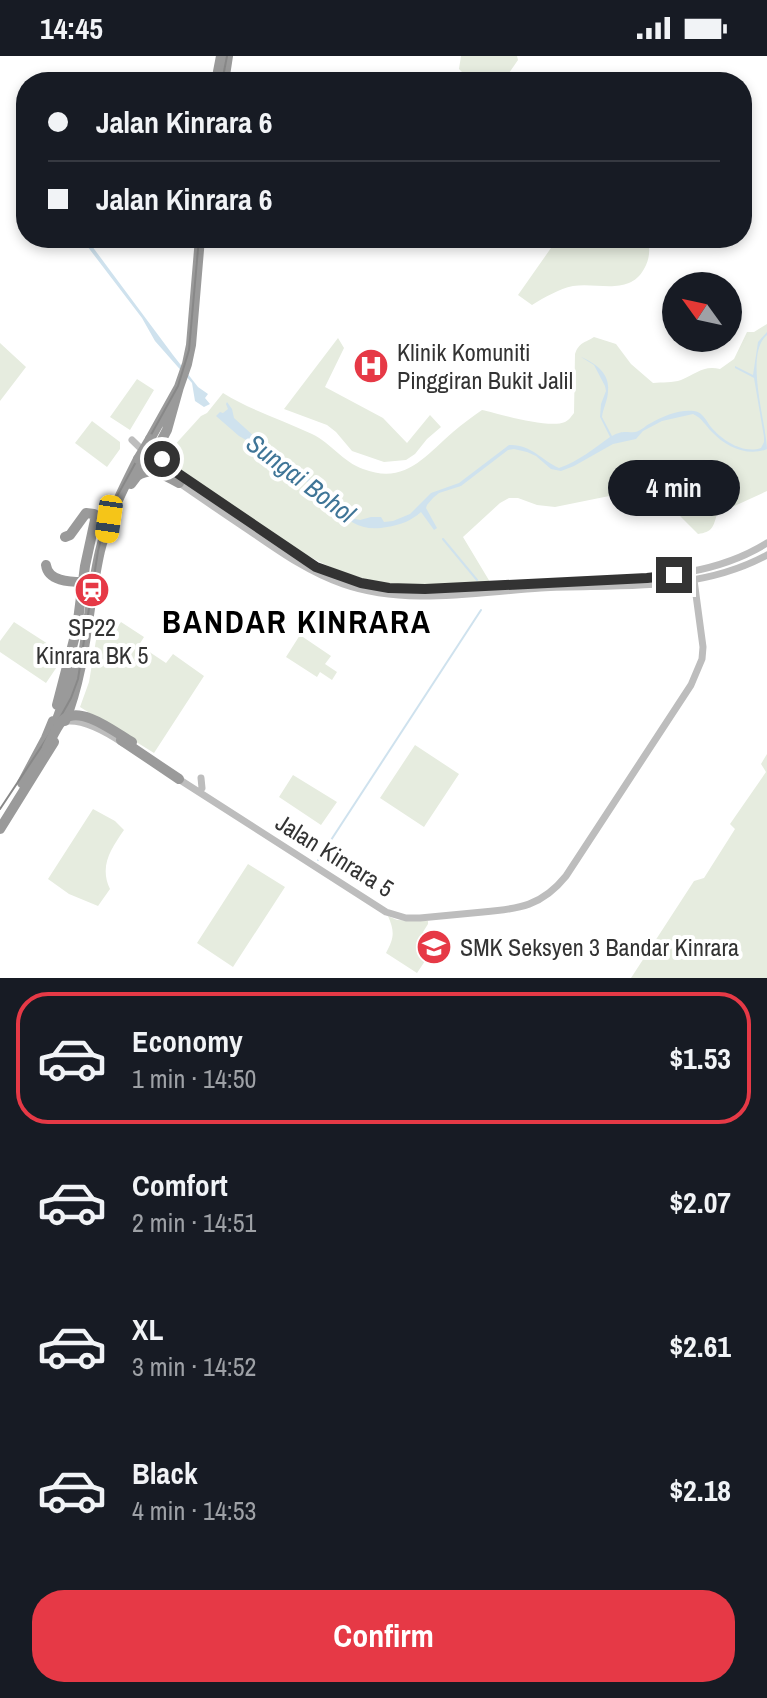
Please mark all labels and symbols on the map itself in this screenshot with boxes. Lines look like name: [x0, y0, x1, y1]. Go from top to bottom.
north arrow: [662, 272, 742, 352]
place label: Klinik Komuniti Pinggiran Bukit Jalil: [397, 336, 573, 396]
hospital icon: Klinik Komuniti Pinggiran Bukit Jalil: [352, 347, 390, 385]
water label: Sungai Bohol: [239, 425, 364, 531]
route start: [144, 441, 180, 477]
callout: 4 min: [608, 459, 740, 515]
car: [94, 494, 124, 544]
route end: [656, 557, 692, 593]
station icon: SP22 Kinrara BK 5: [73, 571, 111, 609]
district label: BANDAR KINRARA: [162, 600, 432, 643]
place label: SP22 Kinrara BK 5: [36, 611, 148, 671]
street label: Jalan Kinrara 5: [270, 806, 400, 904]
school or university icon: SMK Seksyen 3 Bandar Kinrara: [415, 928, 453, 966]
place label: SMK Seksyen 3 Bandar Kinrara: [460, 931, 739, 963]

